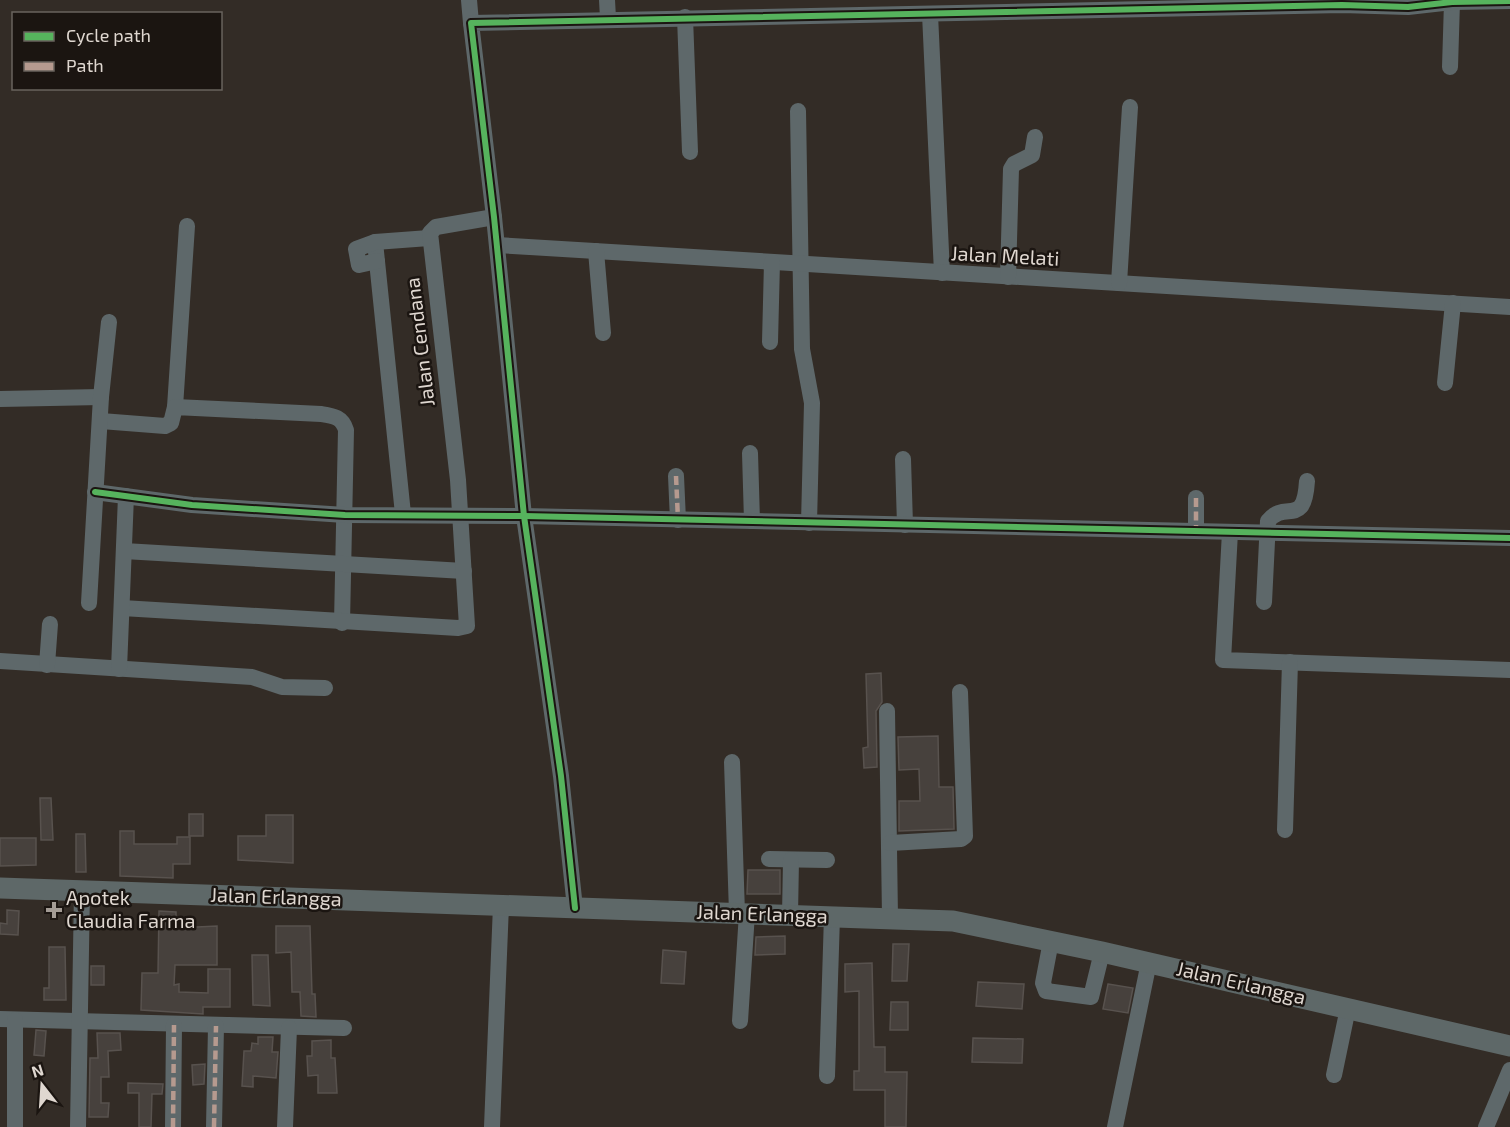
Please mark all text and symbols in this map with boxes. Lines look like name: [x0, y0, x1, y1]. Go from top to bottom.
legend: [12, 12, 222, 90]
text: Cycle path: [66, 24, 151, 46]
text: Path: [66, 54, 104, 76]
street label: Jalan Melati: [950, 240, 1060, 270]
street label: Jalan Cendana: [399, 276, 439, 408]
street label: Jalan Erlangga: [210, 882, 342, 910]
place label: Apotek Claudia Farma: [66, 885, 195, 932]
street label: Jalan Erlangga: [696, 899, 828, 927]
marker: Apotek Claudia Farma: [47, 903, 61, 917]
street label: Jalan Erlangga: [1174, 956, 1308, 1009]
north arrow: [12, 1055, 72, 1115]
text: N: [29, 1059, 46, 1081]

